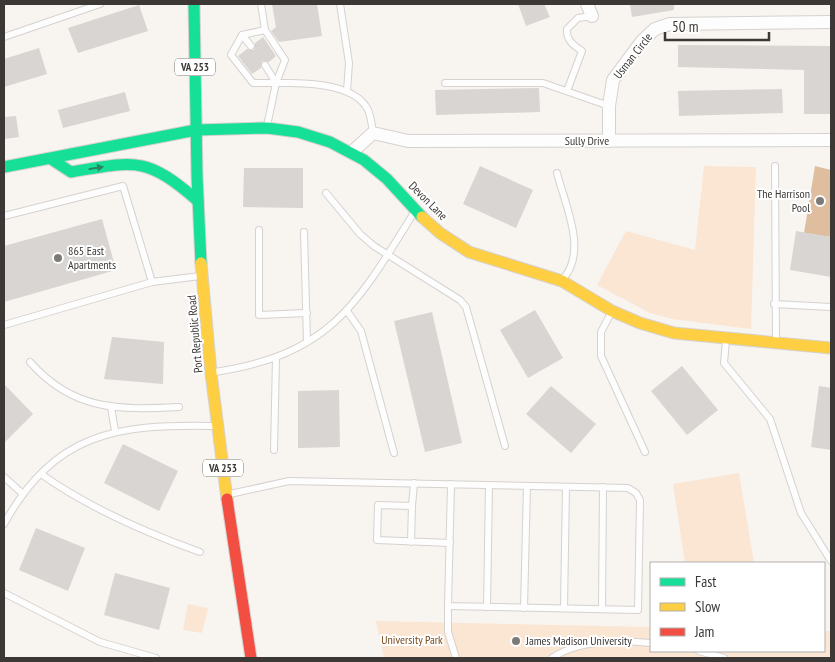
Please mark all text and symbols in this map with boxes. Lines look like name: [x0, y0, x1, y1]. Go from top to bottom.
scale bar: [665, 10, 769, 42]
text: 50 m: [672, 17, 698, 36]
street label: Usman Circle: [610, 30, 655, 82]
road number: VA 253: [175, 58, 215, 76]
street label: Sully Drive: [565, 133, 609, 148]
one-way arrow: [88, 164, 104, 172]
street label: Devon Lane: [406, 178, 451, 223]
place label: The Harrison Pool: [757, 186, 810, 215]
marker: The Harrison Pool: [814, 195, 826, 207]
place label: 865 East Apartments: [68, 243, 116, 272]
marker: 865 East Apartments: [52, 252, 64, 264]
street label: Port Republic Road: [184, 295, 205, 374]
road number: VA 253: [203, 459, 243, 476]
legend: [650, 562, 825, 652]
text: Fast: [695, 572, 716, 591]
text: Slow: [695, 597, 720, 616]
text: Jam: [694, 622, 714, 641]
park label: University Park: [381, 632, 443, 647]
place label: James Madison University: [525, 633, 632, 648]
marker: James Madison University: [510, 635, 522, 647]

